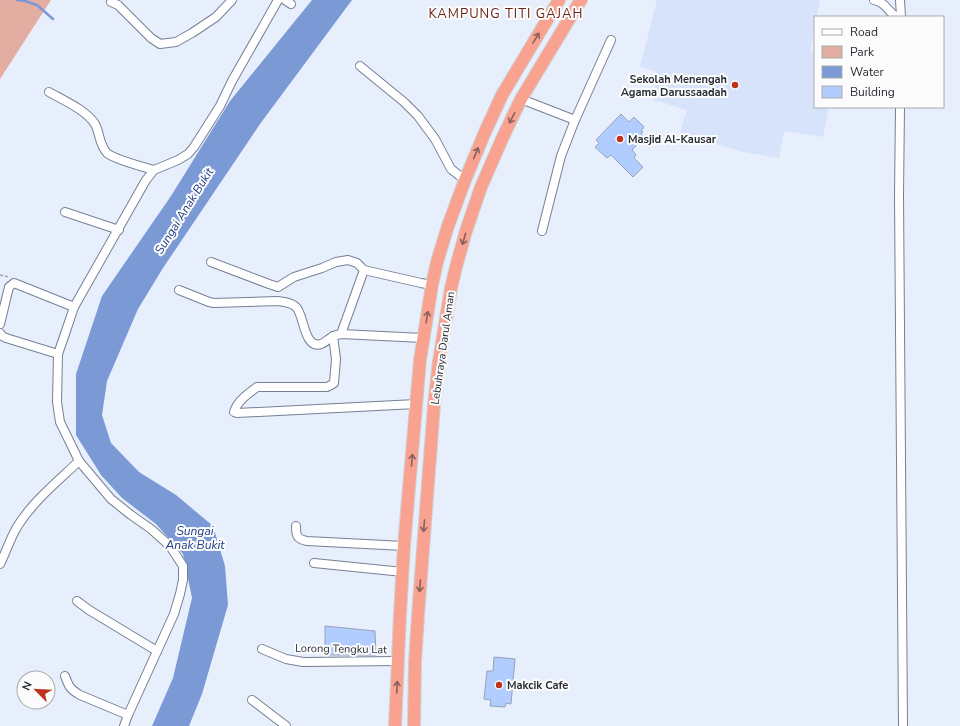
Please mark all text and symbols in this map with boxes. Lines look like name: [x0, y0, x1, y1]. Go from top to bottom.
district label: KAMPUNG TITI GAJAH: [429, 5, 583, 23]
legend: [814, 16, 944, 108]
text: Road: [850, 24, 878, 40]
one-way arrow: [533, 32, 541, 44]
text: Park: [850, 44, 875, 60]
text: Water: [850, 64, 884, 80]
place label: Sekolah Menengah Agama Darussaadah: [621, 72, 727, 100]
marker: Sekolah Menengah Agama Darussaadah: [730, 80, 740, 90]
text: Building: [850, 84, 895, 100]
one-way arrow: [508, 112, 515, 124]
place label: Masjid Al-Kausar: [628, 132, 717, 147]
marker: Masjid Al-Kausar: [615, 134, 625, 144]
one-way arrow: [473, 147, 480, 159]
water label: Sungai Anak Bukit: [151, 164, 217, 257]
one-way arrow: [460, 232, 467, 245]
street label: Lebuhraya Darul Aman: [428, 290, 458, 406]
one-way arrow: [423, 311, 431, 324]
one-way arrow: [408, 454, 415, 467]
one-way arrow: [421, 519, 428, 532]
water label: Sungai Anak Bukit: [165, 523, 225, 553]
one-way arrow: [416, 579, 423, 592]
street label: Lorong Tengku Lat: [295, 641, 387, 657]
north arrow: [16, 670, 56, 710]
place label: Makcik Cafe: [507, 678, 568, 693]
text: N: [19, 679, 36, 693]
marker: Makcik Cafe: [494, 680, 504, 690]
one-way arrow: [393, 681, 401, 694]

